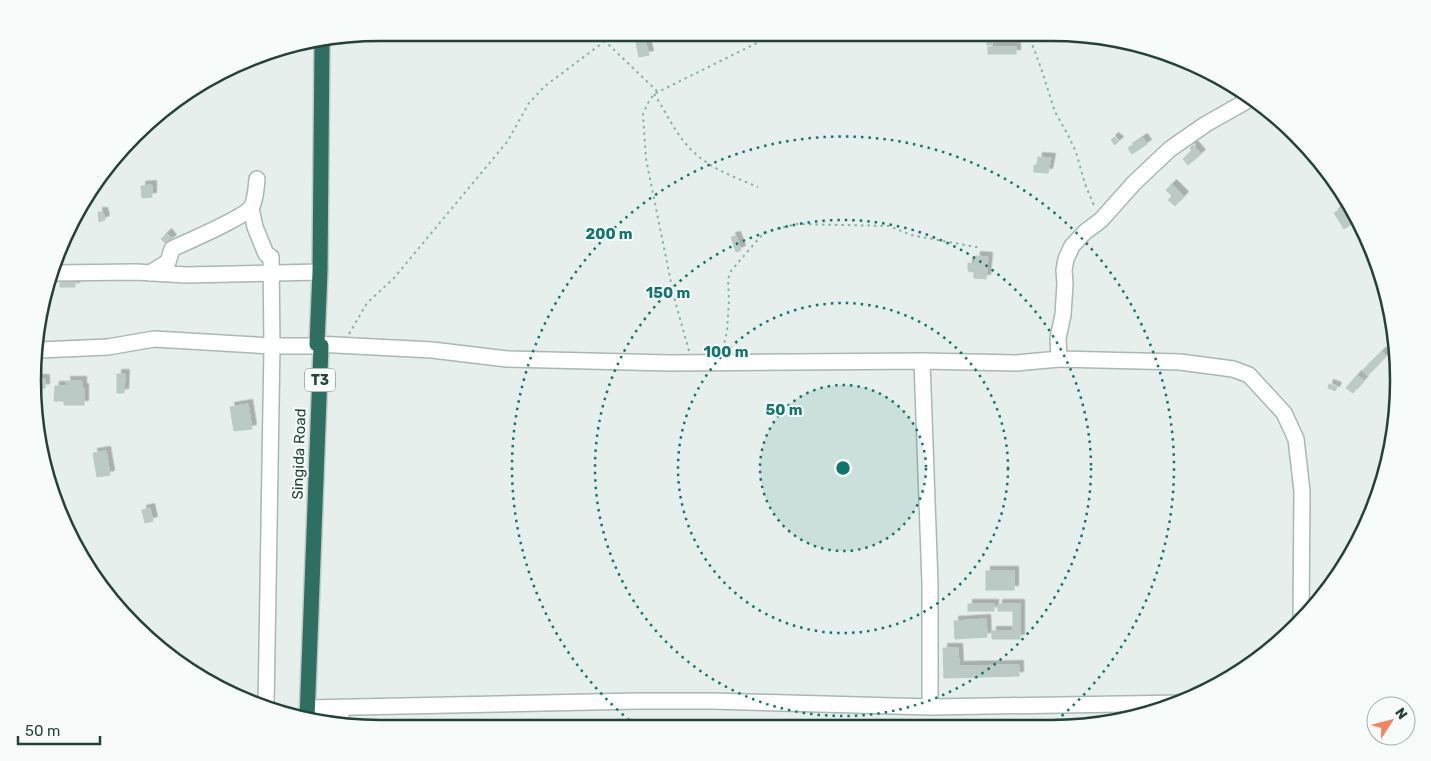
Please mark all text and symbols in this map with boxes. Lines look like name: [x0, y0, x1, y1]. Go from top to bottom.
text: 200 m: [585, 225, 633, 243]
text: 150 m: [646, 284, 690, 302]
text: 100 m: [704, 343, 748, 361]
road number: T3: [305, 368, 335, 392]
text: 50 m: [766, 401, 802, 419]
street label: Singida Road: [288, 408, 310, 500]
centre of rings: [834, 459, 852, 477]
north arrow: [1366, 696, 1416, 746]
text: N: [1391, 705, 1411, 723]
scale bar: [18, 714, 100, 746]
text: 50 m: [25, 722, 60, 740]

